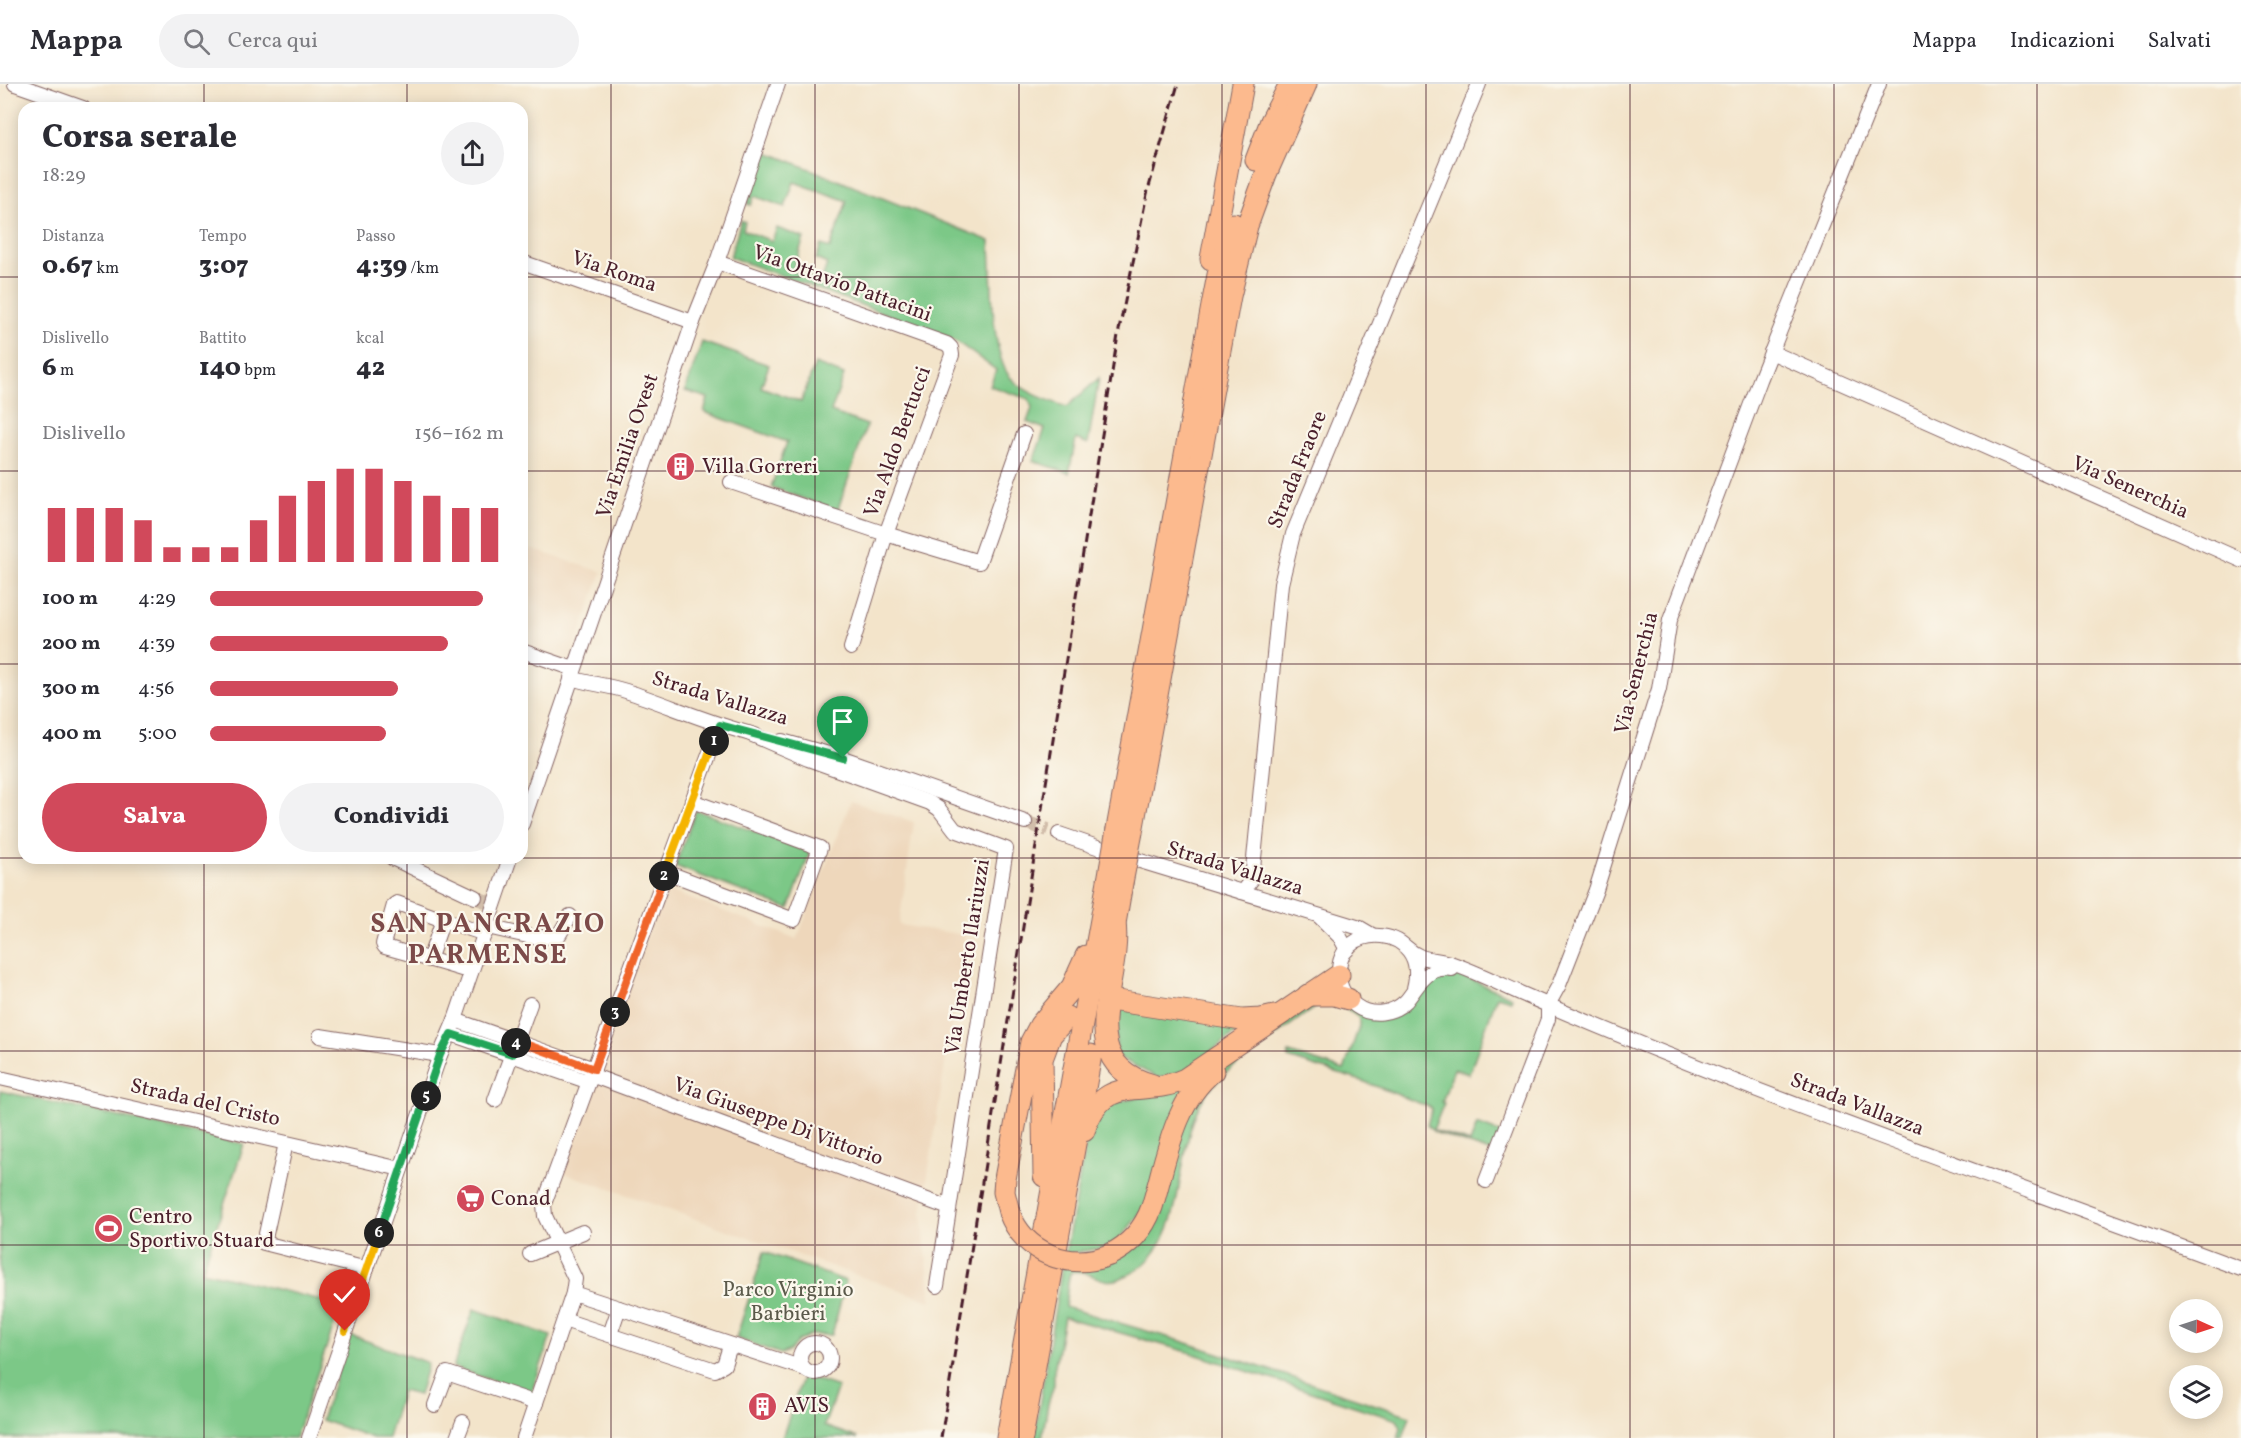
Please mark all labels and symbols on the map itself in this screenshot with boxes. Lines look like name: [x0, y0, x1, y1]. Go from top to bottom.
street label: Via Ottavio Pattacini: [748, 238, 936, 330]
street label: Via Roma: [567, 244, 661, 300]
street label: Via Aldo Bertucci: [857, 362, 939, 522]
street label: Via Emilia Ovest: [590, 370, 666, 522]
street label: Strada Fraore: [1261, 407, 1335, 533]
street label: Via Senerchia: [2067, 449, 2193, 527]
building icon: Villa Gorreri: [665, 451, 697, 483]
place label: Villa Gorreri: [702, 453, 818, 482]
street label: Via Senerchia: [1608, 609, 1666, 737]
street label: Strada Vallazza: [648, 664, 792, 734]
pin: [817, 696, 868, 758]
pin: 1: [699, 726, 729, 756]
street label: Strada Vallazza: [1163, 834, 1307, 904]
street label: Via Umberto Ilariuzzi: [938, 857, 998, 1057]
pin: 2: [649, 861, 679, 891]
district label: SAN PANCRAZIO PARMENSE: [370, 906, 606, 975]
pin: 3: [600, 997, 630, 1027]
pin: 4: [501, 1028, 531, 1058]
street label: Strada Vallazza: [1786, 1066, 1928, 1144]
street label: Via Giuseppe Di Vittorio: [669, 1070, 887, 1174]
street label: Strada del Cristo: [127, 1072, 283, 1134]
pin: 5: [411, 1081, 441, 1111]
supermarket icon: Conad: [454, 1183, 486, 1215]
place label: Conad: [491, 1185, 551, 1214]
place label: Centro Sportivo Stuard: [129, 1203, 274, 1256]
sports icon: Centro Sportivo Stuard: [92, 1213, 124, 1245]
pin: 6: [364, 1218, 394, 1248]
pin: [319, 1269, 370, 1331]
park label: Parco Virginio Barbieri: [722, 1276, 854, 1329]
north arrow: [2169, 1299, 2223, 1353]
building icon: AVIS: [747, 1390, 779, 1422]
place label: AVIS: [784, 1392, 829, 1421]

